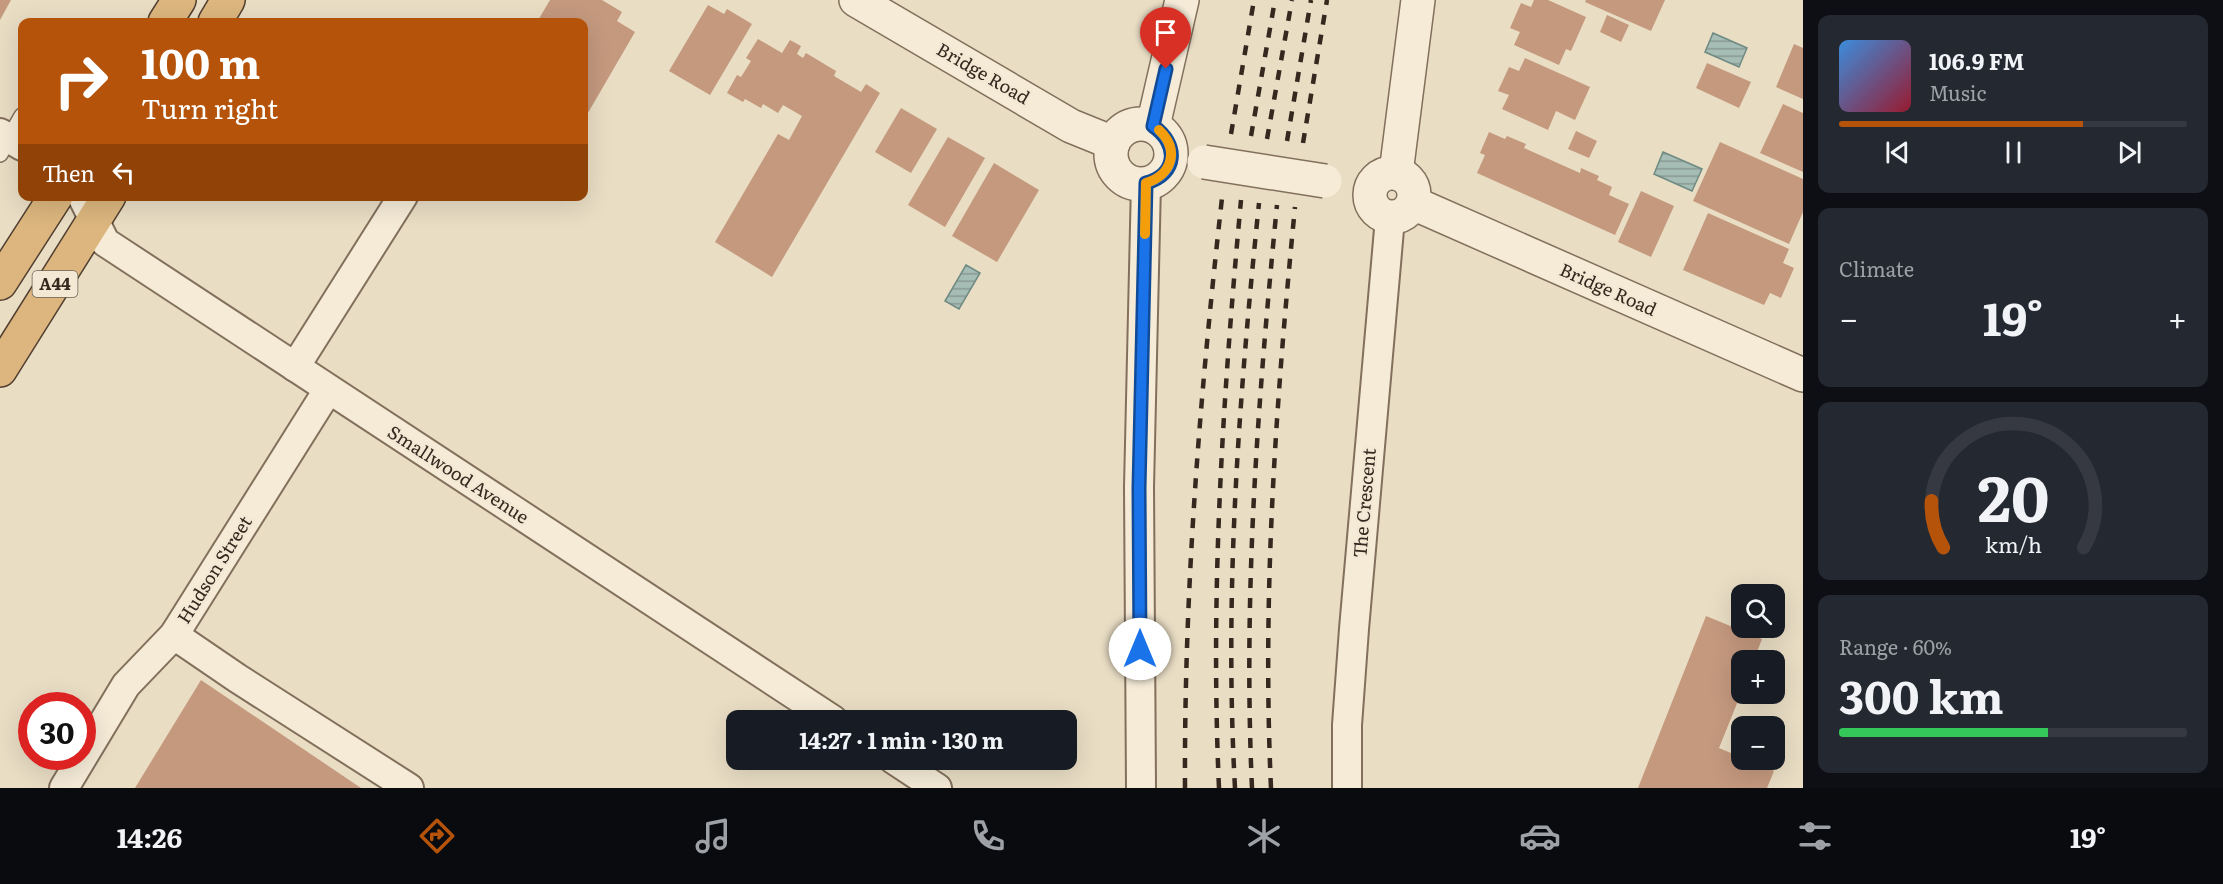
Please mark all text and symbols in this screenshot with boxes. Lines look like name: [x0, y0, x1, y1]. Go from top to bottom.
pin: [1140, 7, 1191, 69]
icon: arrive: [1149, 16, 1182, 49]
text: 100 m: [141, 30, 260, 92]
street label: Bridge Road: [932, 35, 1035, 110]
icon: right: [42, 42, 120, 120]
text: 106.9 FM: [1929, 44, 2024, 77]
text: Music: [1929, 77, 1986, 107]
text: Turn right: [141, 87, 278, 127]
icon: previous: [1881, 136, 1914, 169]
icon: pause: [1997, 136, 2030, 169]
icon: next: [2113, 136, 2146, 169]
text: Then: [42, 156, 95, 189]
icon: left: [107, 156, 140, 189]
text: Climate: [1839, 253, 1914, 283]
street label: Bridge Road: [1556, 255, 1661, 322]
road number: A44: [32, 271, 78, 297]
text: 19°: [1983, 283, 2043, 350]
text: −: [1839, 292, 1858, 341]
text: +: [2168, 292, 2187, 341]
street label: Smallwood Avenue: [383, 418, 535, 530]
street label: The Crescent: [1345, 446, 1382, 559]
text: 20: [1977, 449, 2049, 541]
street label: Hudson Street: [170, 509, 258, 628]
text: km/h: [1984, 528, 2042, 560]
map controls: [1731, 584, 1785, 770]
button: search: [1731, 584, 1785, 638]
position arrow: [1108, 617, 1172, 681]
text: Range · 60%: [1839, 631, 1952, 661]
button: +: [1731, 650, 1785, 704]
text: 300 km: [1839, 661, 2004, 728]
speed limit sign: 30: [18, 692, 96, 770]
button: −: [1731, 716, 1785, 770]
text: 14:27 · 1 min · 130 m: [799, 723, 1004, 756]
icon: directions: [416, 815, 458, 857]
icon: music: [692, 815, 734, 857]
icon: phone: [967, 815, 1009, 857]
icon: climate: [1243, 815, 1285, 857]
icon: car: [1519, 815, 1561, 857]
icon: filters: [1794, 815, 1836, 857]
text: 14:26: [117, 816, 182, 856]
text: 19°: [2070, 816, 2106, 856]

